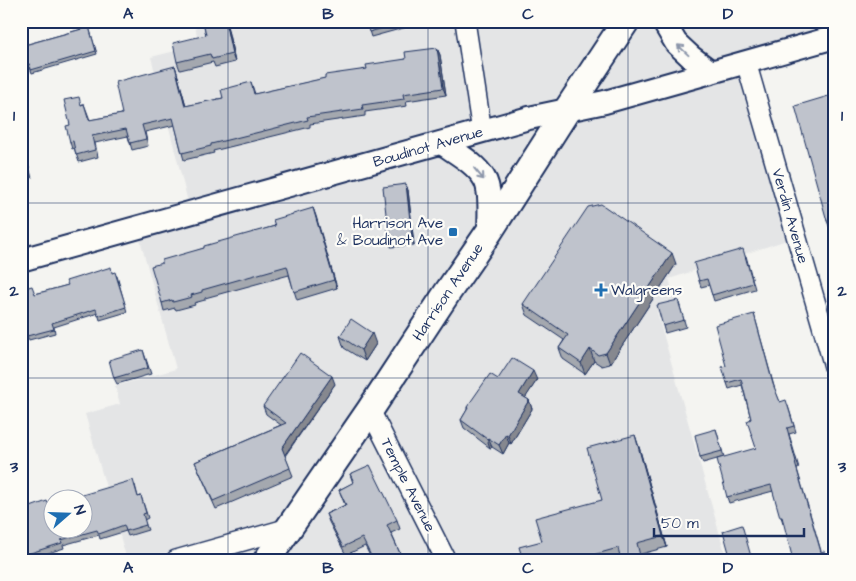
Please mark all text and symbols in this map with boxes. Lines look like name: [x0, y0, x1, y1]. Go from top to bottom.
text: A: [123, 3, 134, 25]
text: B: [322, 3, 334, 25]
text: C: [522, 3, 534, 25]
text: D: [723, 3, 734, 25]
one-way arrow: [677, 44, 690, 56]
text: 1: [13, 105, 16, 127]
text: 1: [841, 105, 844, 127]
street label: Boudinot Avenue: [371, 121, 485, 173]
street label: Verdin Avenue: [766, 166, 814, 266]
one-way arrow: [474, 167, 485, 180]
place label: Harrison Ave & Boudinot Ave: [337, 213, 443, 251]
marker: Harrison Ave & Boudinot Ave: [447, 226, 459, 238]
street label: Harrison Avenue: [407, 239, 489, 345]
text: 2: [8, 280, 19, 302]
place label: Walgreens: [611, 280, 683, 302]
text: 2: [836, 280, 847, 302]
marker: Walgreens: [595, 284, 607, 296]
street label: Temple Avenue: [375, 434, 441, 536]
text: 3: [9, 456, 19, 478]
text: 3: [837, 456, 847, 478]
north arrow: [42, 488, 92, 538]
text: N: [68, 502, 90, 518]
scale bar: [654, 506, 804, 538]
text: 50 m: [661, 513, 699, 534]
text: A: [123, 557, 134, 579]
text: B: [322, 557, 334, 579]
text: C: [522, 557, 534, 579]
text: D: [723, 557, 734, 579]

